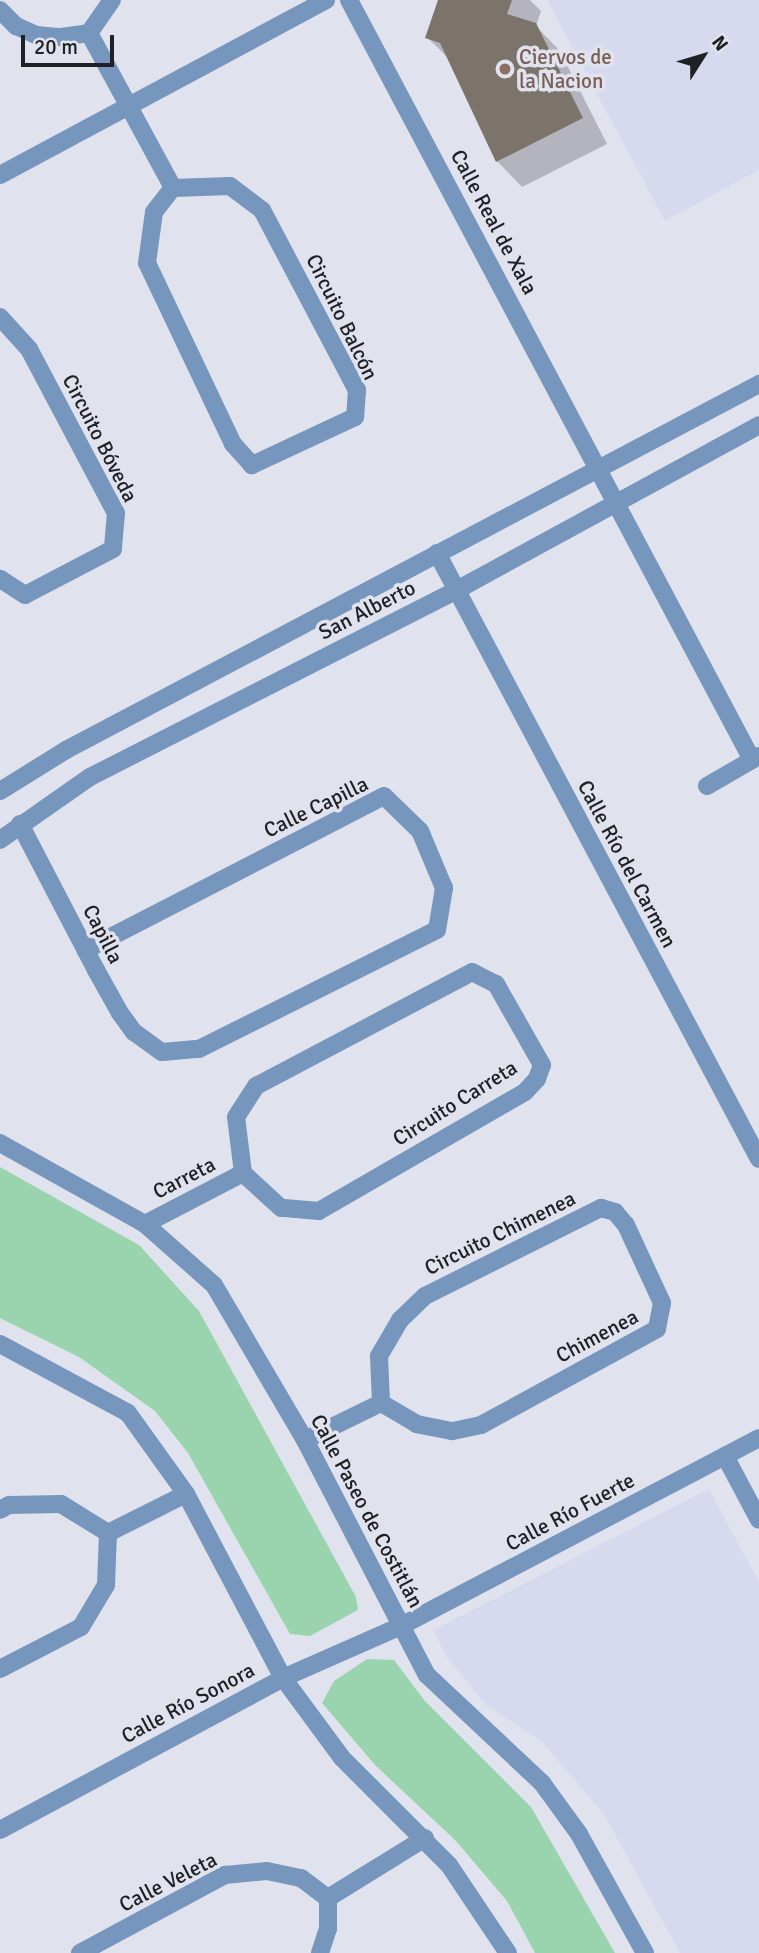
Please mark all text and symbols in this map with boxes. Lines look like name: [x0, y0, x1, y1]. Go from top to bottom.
scale bar: [24, 21, 117, 65]
north arrow: [668, 21, 738, 91]
text: N: [706, 31, 733, 56]
text: 20 m: [34, 34, 78, 60]
place label: Ciervos de la Nacion: [519, 44, 612, 94]
marker: Ciervos de la Nacion: [497, 61, 513, 77]
street label: Calle Real de Xala: [445, 145, 543, 299]
street label: Circuito Balcón: [301, 250, 383, 384]
street label: Circuito Bóveda: [57, 370, 143, 506]
street label: San Alberto: [314, 575, 420, 645]
street label: Calle Capilla: [260, 771, 372, 843]
street label: Calle Río del Carmen: [572, 776, 682, 952]
street label: Capilla: [78, 900, 128, 968]
street label: Circuito Carreta: [388, 1055, 522, 1151]
street label: Carreta: [149, 1152, 219, 1204]
street label: Circuito Chimenea: [420, 1186, 580, 1280]
street label: Chimenea: [552, 1304, 642, 1368]
street label: Calle Paseo de Costitlán: [305, 1410, 429, 1612]
street label: Calle Río Fuerte: [501, 1467, 639, 1557]
street label: Calle Río Sonora: [117, 1657, 259, 1749]
street label: Calle Veleta: [115, 1847, 221, 1917]

